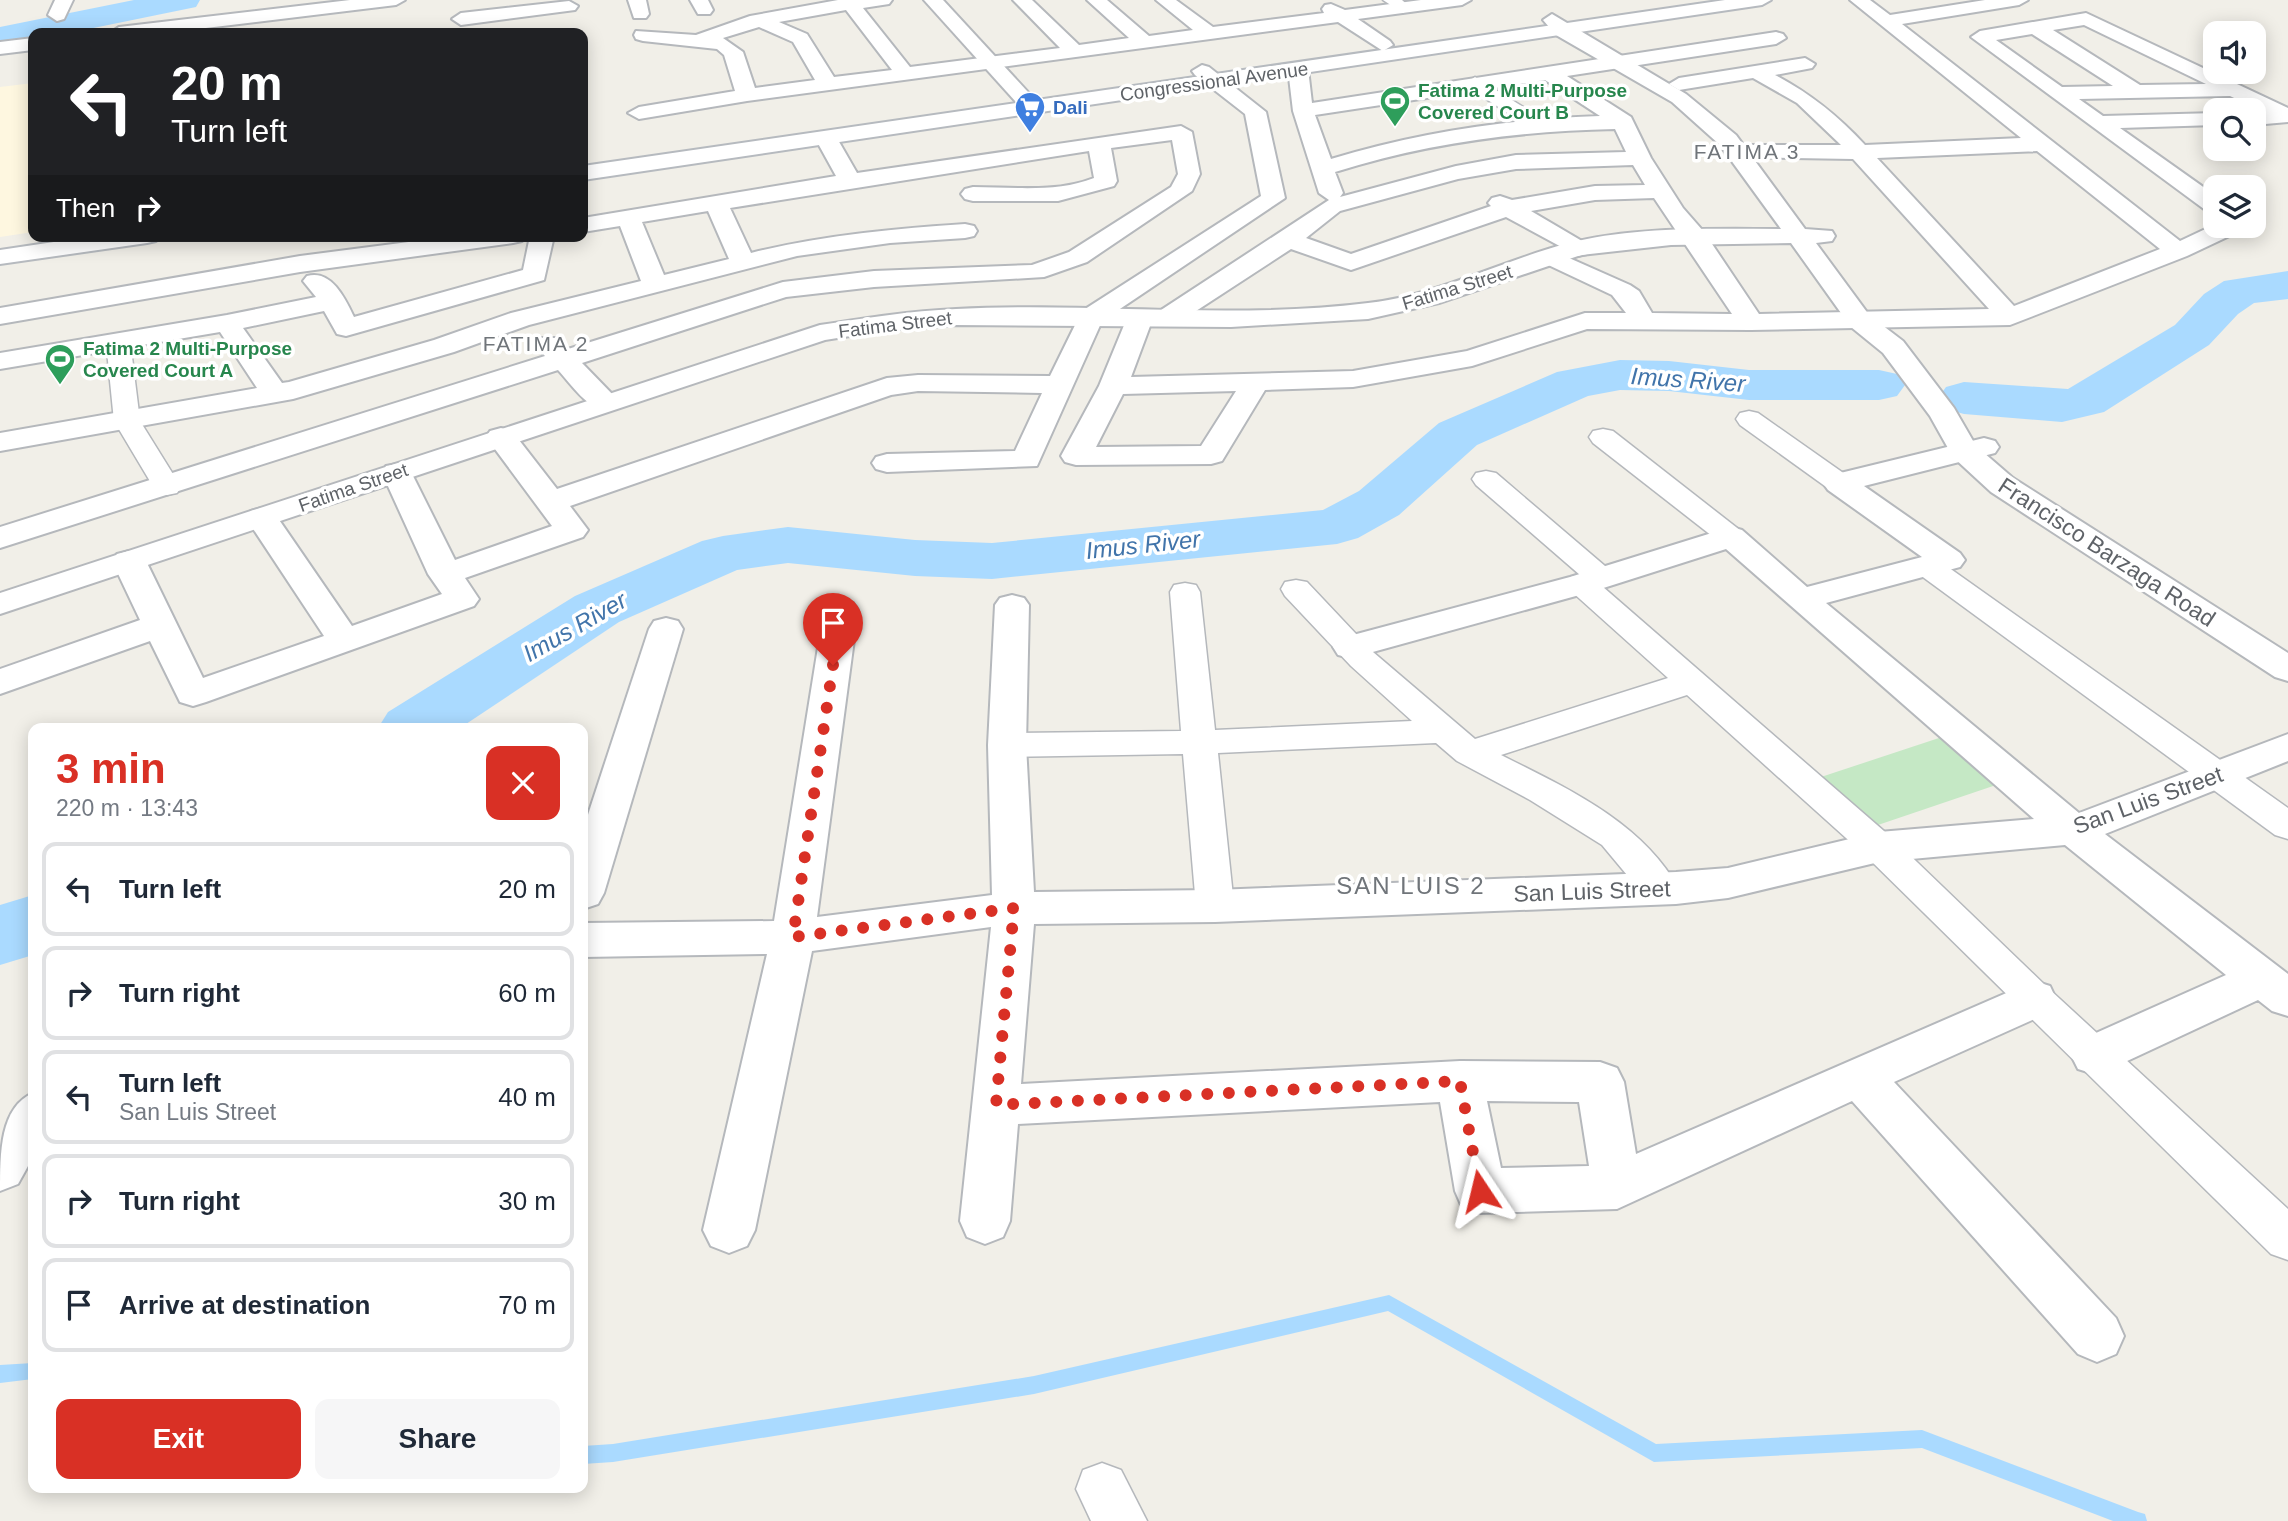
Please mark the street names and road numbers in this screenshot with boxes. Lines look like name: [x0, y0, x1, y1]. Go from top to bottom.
street label: Congressional Avenue: [1119, 58, 1310, 105]
street label: Fatima Street: [1400, 261, 1515, 314]
street label: Fatima Street: [837, 307, 954, 342]
street label: Fatima Street: [296, 459, 411, 516]
street label: Francisco Barzaga Road: [1994, 472, 2220, 632]
street label: San Luis Street: [2070, 761, 2227, 839]
street label: San Luis Street: [1513, 875, 1672, 907]

